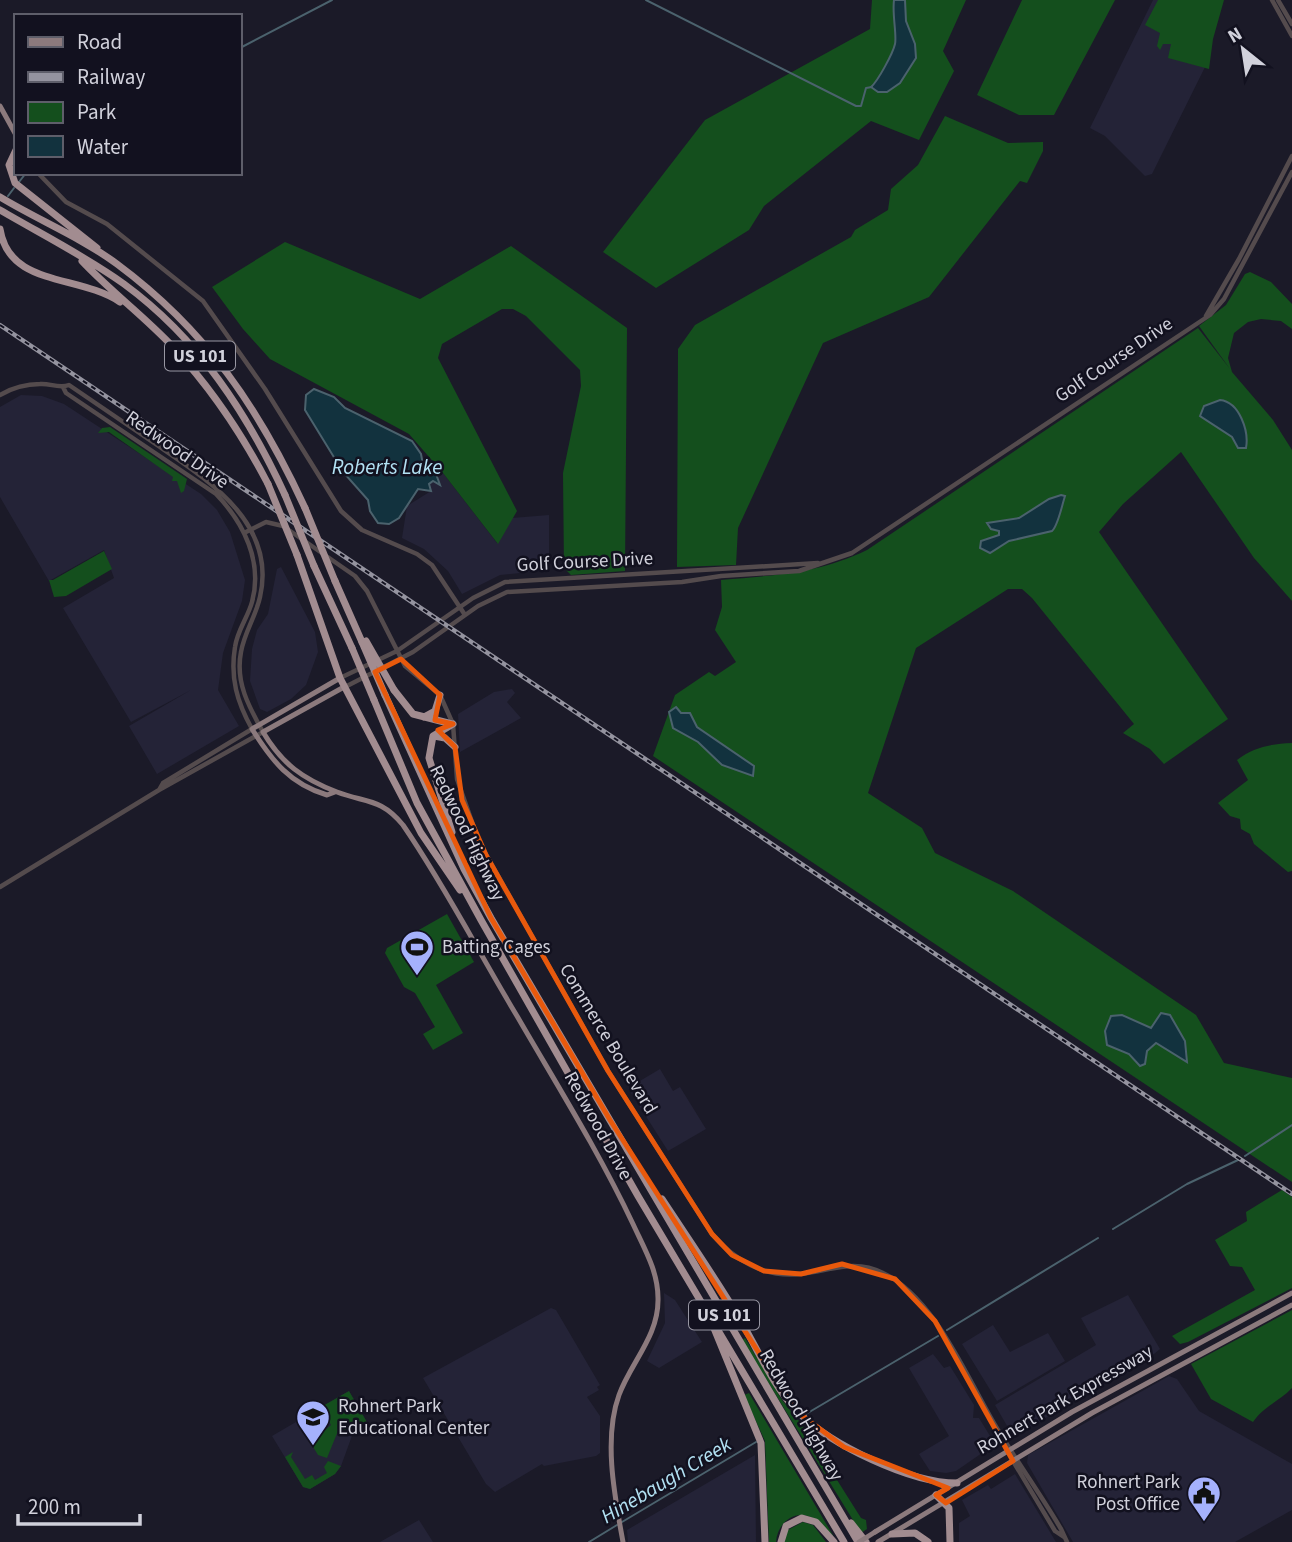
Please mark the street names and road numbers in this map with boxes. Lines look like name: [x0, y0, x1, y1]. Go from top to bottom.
street label: Golf Course Drive: [1050, 311, 1178, 409]
road number: US 101: [165, 342, 235, 370]
street label: Redwood Drive: [120, 404, 234, 496]
street label: Golf Course Drive: [516, 545, 654, 579]
street label: Redwood Highway: [422, 761, 512, 906]
street label: Commerce Boulevard: [552, 959, 664, 1119]
street label: Redwood Drive: [557, 1067, 639, 1185]
road number: US 101: [689, 1300, 759, 1330]
street label: Rohnert Park Expressway: [972, 1338, 1158, 1462]
street label: Redwood Highway: [752, 1344, 850, 1486]

